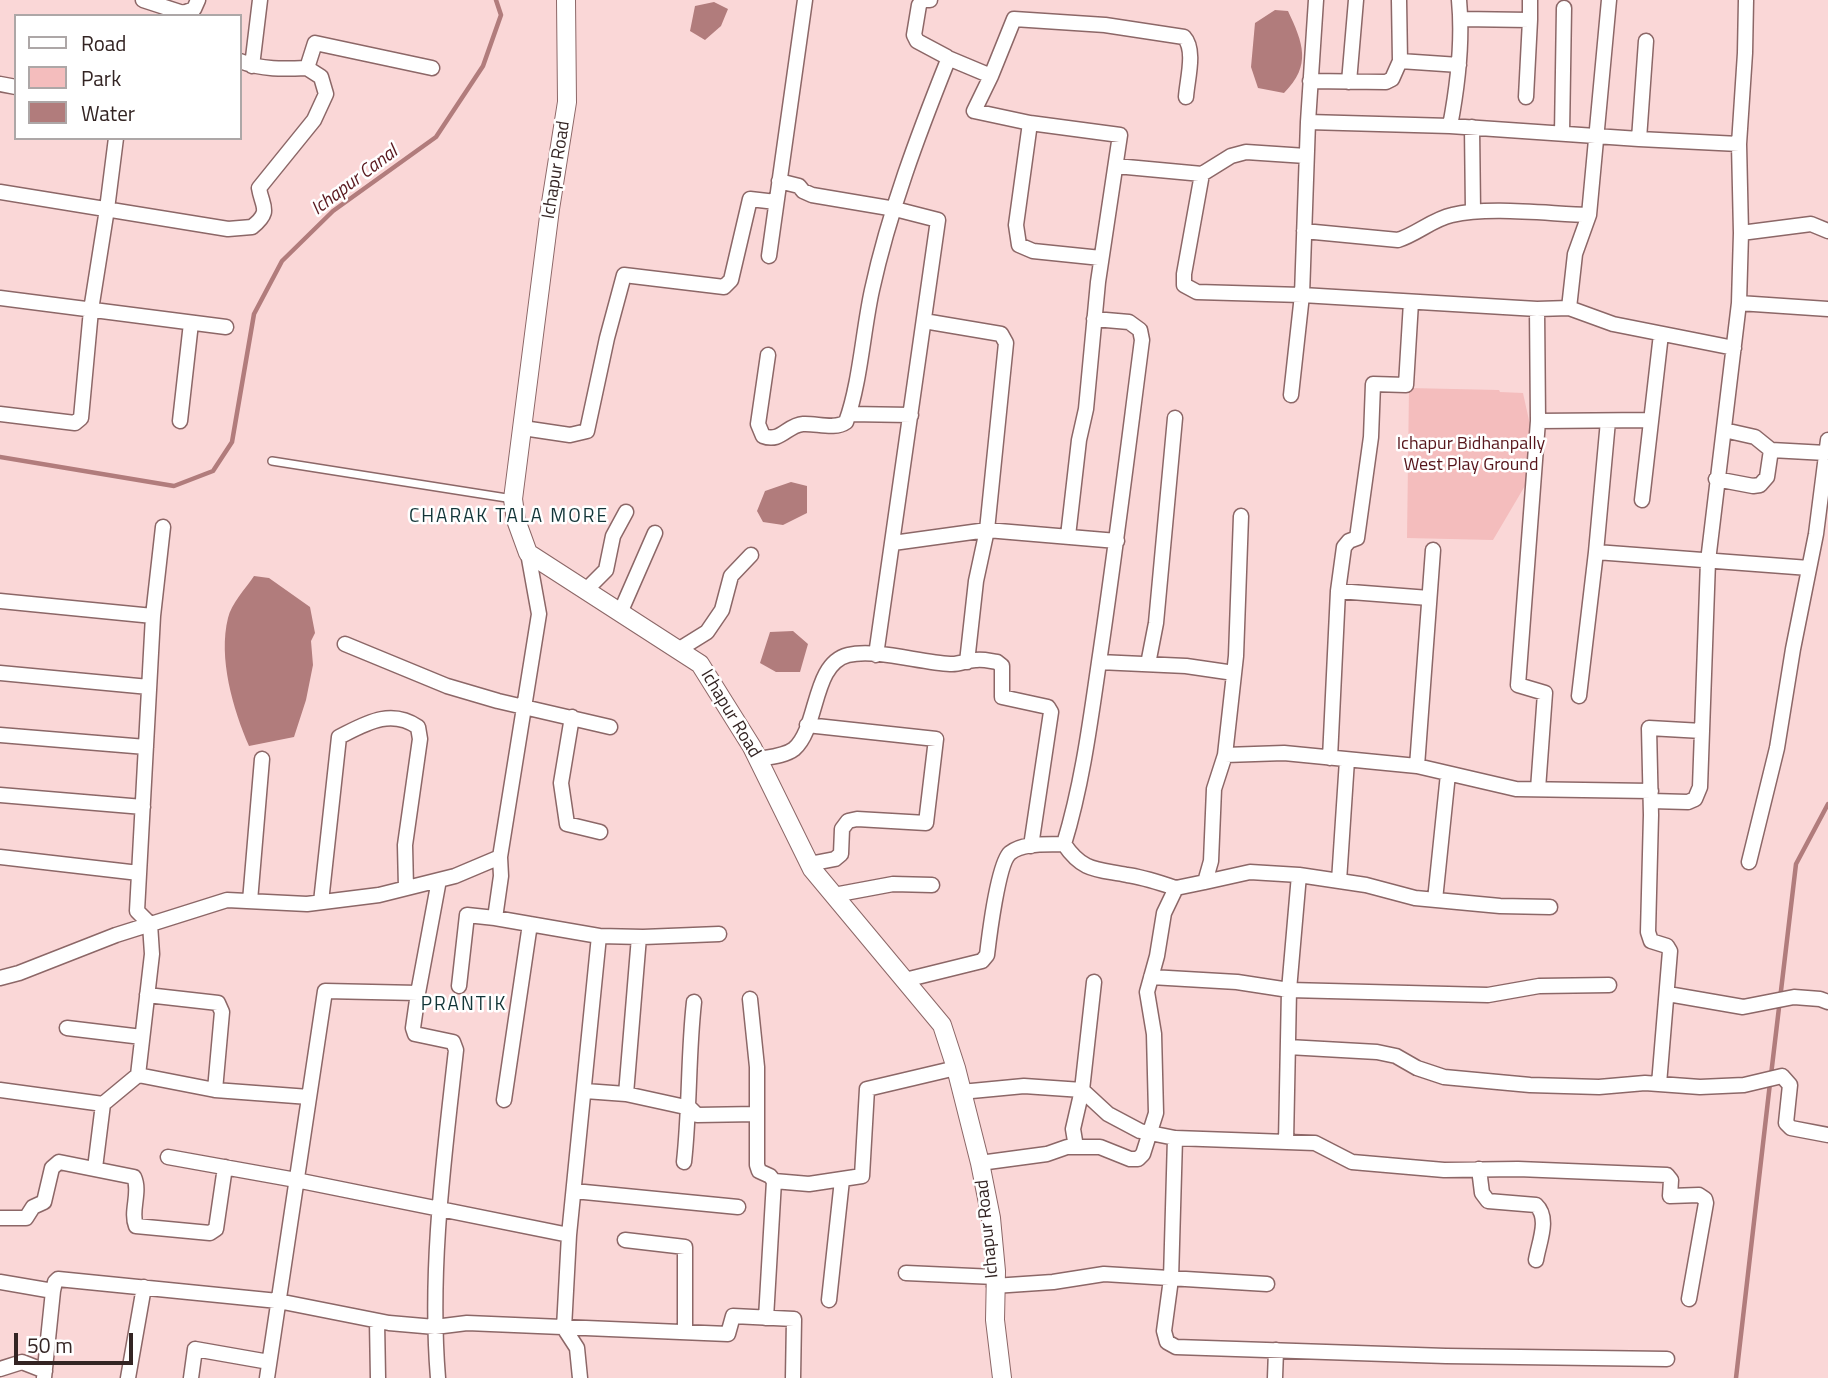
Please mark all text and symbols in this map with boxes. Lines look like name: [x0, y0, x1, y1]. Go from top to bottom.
legend: [14, 14, 242, 140]
text: Road: [81, 27, 126, 59]
text: Park: [81, 62, 121, 94]
text: Water: [81, 97, 135, 129]
street label: Ichapur Road: [539, 119, 575, 221]
water label: Ichapur Canal: [307, 141, 403, 221]
park label: Ichapur Bidhanpally West Play Ground: [1397, 434, 1545, 476]
district label: CHARAK TALA MORE: [411, 506, 607, 528]
street label: Ichapur Road: [695, 666, 765, 762]
district label: PRANTIK: [422, 994, 506, 1016]
street label: Ichapur Road: [972, 1179, 1004, 1279]
scale bar: [18, 1318, 136, 1362]
text: 50 m: [27, 1329, 73, 1361]

